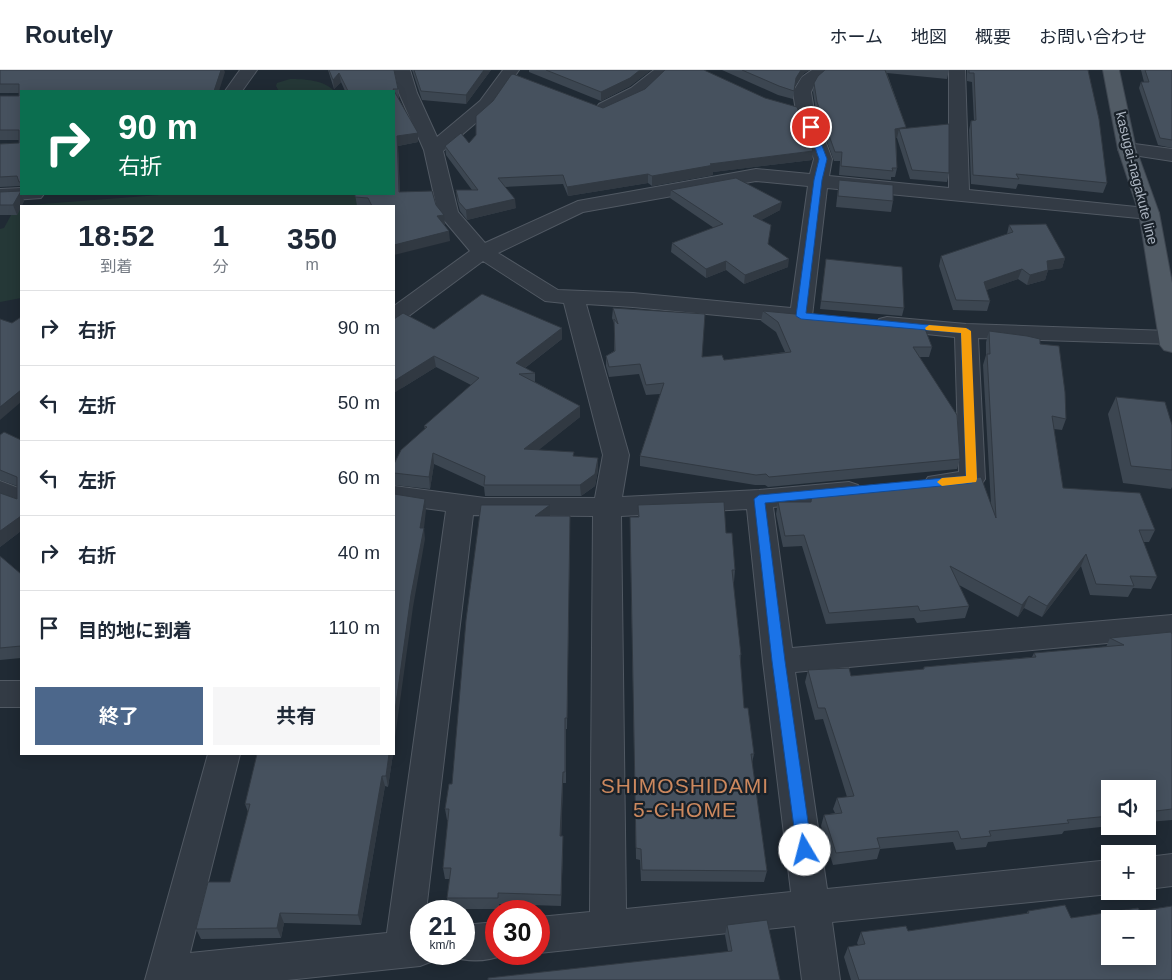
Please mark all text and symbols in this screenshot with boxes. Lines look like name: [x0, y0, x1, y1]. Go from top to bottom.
text: Routely: [25, 21, 113, 48]
text: ホーム: [830, 27, 883, 47]
text: 地図: [911, 27, 947, 47]
text: 概要: [975, 27, 1011, 47]
text: お問い合わせ: [1039, 27, 1147, 47]
pin: [790, 106, 832, 148]
text: 90 m: [118, 107, 198, 146]
icon: right: [35, 110, 100, 175]
street label: kasugai-nagakute line: [1113, 110, 1161, 246]
icon: arrive: [797, 113, 825, 141]
text: 右折: [118, 154, 162, 179]
text: 18:52: [78, 219, 155, 252]
text: 1: [212, 219, 229, 252]
text: 350: [287, 222, 337, 255]
text: m: [305, 256, 319, 273]
text: 到着: [100, 258, 132, 275]
text: 分: [213, 258, 229, 275]
icon: right: [35, 314, 63, 342]
text: 90 m: [338, 317, 380, 338]
text: 右折: [78, 320, 116, 341]
icon: left: [35, 389, 63, 417]
text: 50 m: [338, 392, 380, 413]
text: 左折: [78, 395, 116, 416]
icon: left: [35, 464, 63, 492]
text: 60 m: [338, 467, 380, 488]
text: 左折: [78, 470, 116, 491]
icon: right: [35, 539, 63, 567]
text: 40 m: [338, 542, 380, 563]
text: 右折: [78, 545, 116, 566]
icon: arrive: [35, 614, 63, 642]
text: 110 m: [329, 617, 380, 638]
text: 目的地に到着: [78, 620, 192, 641]
button: 終了: [35, 687, 203, 745]
button: 共有: [213, 687, 380, 745]
district label: SHIMOSHIDAMI 5-CHOME: [601, 774, 769, 821]
map controls: [1101, 780, 1156, 965]
button: sound: [1101, 780, 1156, 835]
position arrow: [778, 823, 830, 875]
button: +: [1101, 845, 1156, 900]
speed limit sign: 30: [485, 900, 550, 965]
button: −: [1101, 910, 1156, 965]
text: 21: [429, 912, 456, 940]
text: km/h: [429, 938, 456, 952]

